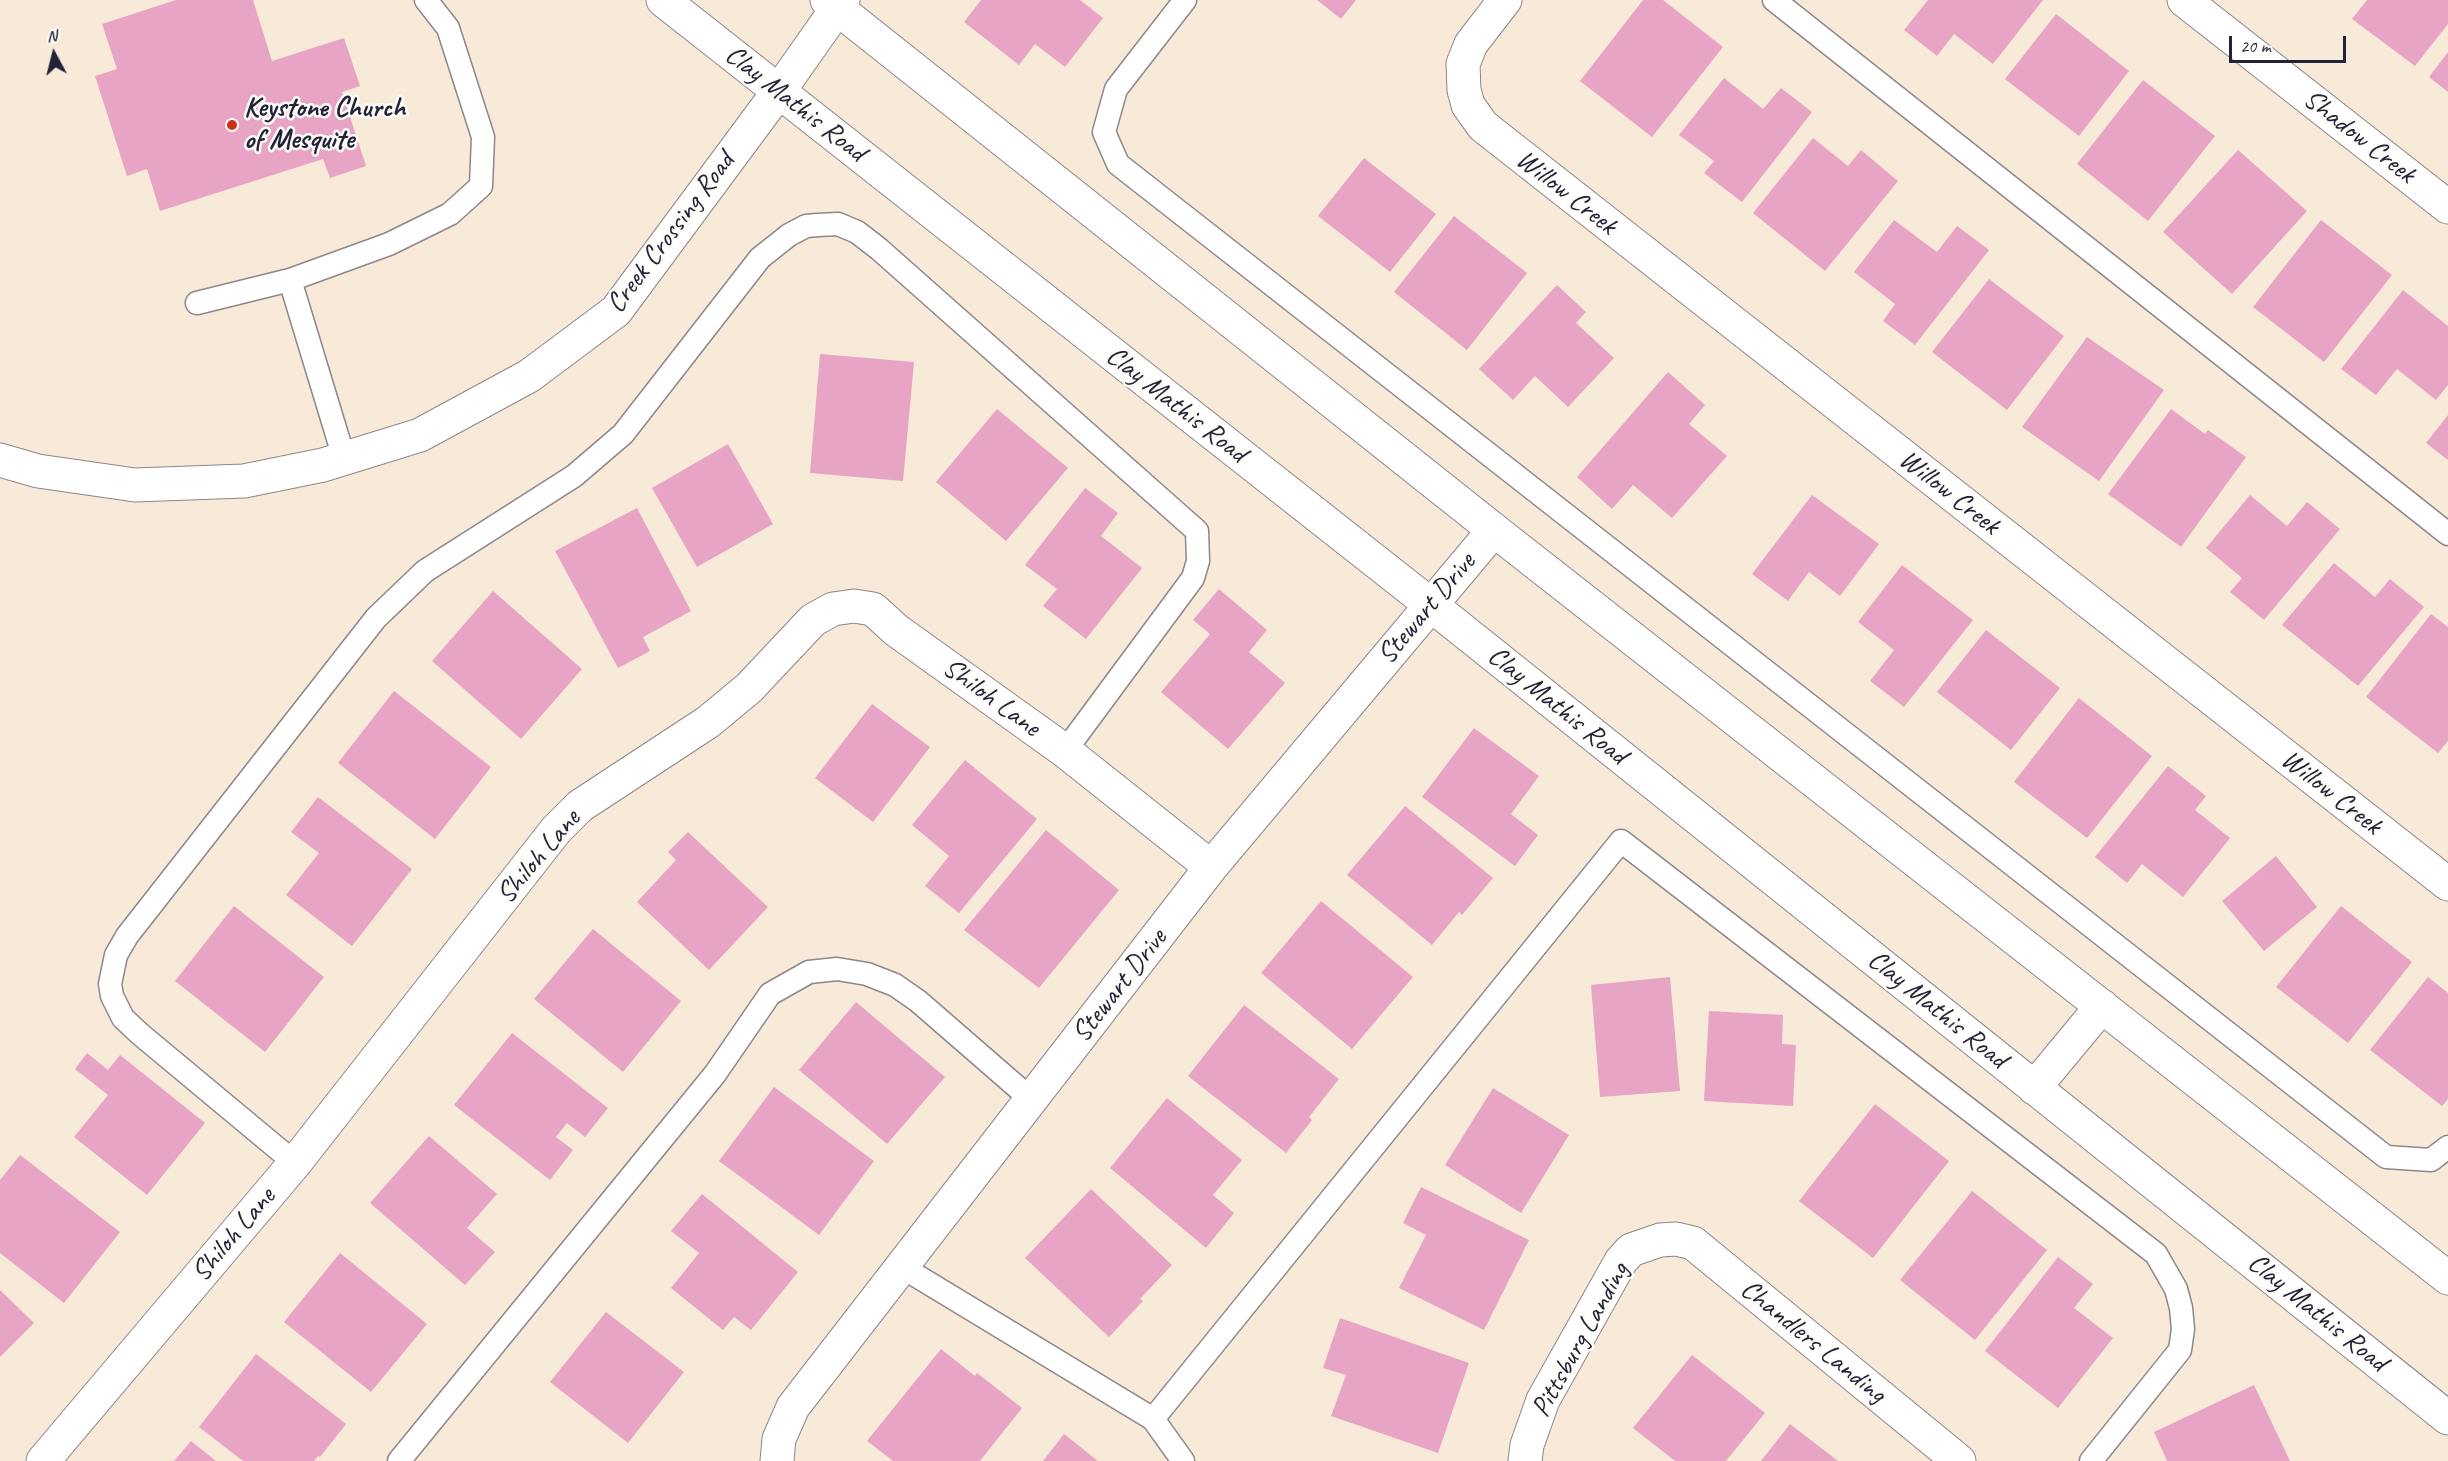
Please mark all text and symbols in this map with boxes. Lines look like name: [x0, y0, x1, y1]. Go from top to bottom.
north arrow: [24, 24, 84, 84]
scale bar: [2232, 24, 2349, 62]
text: N: [46, 26, 58, 47]
text: 20 m: [2240, 35, 2271, 57]
street label: Clay Mathis Road: [718, 39, 872, 169]
street label: Shadow Creek: [2296, 83, 2422, 191]
place label: Keystone Church of Mesquite: [244, 92, 405, 158]
marker: Keystone Church of Mesquite: [225, 118, 239, 132]
street label: Willow Creek: [1509, 143, 1623, 243]
street label: Creek Crossing Road: [600, 146, 742, 320]
street label: Clay Mathis Road: [1099, 340, 1253, 470]
street label: Willow Creek: [1892, 443, 2006, 543]
street label: Stewart Drive: [1371, 547, 1483, 671]
street label: Clay Mathis Road: [1481, 640, 1633, 772]
street label: Shiloh Lane: [936, 651, 1046, 745]
street label: Willow Creek: [2274, 743, 2388, 843]
street label: Shiloh Lane: [490, 803, 588, 911]
street label: Stewart Drive: [1065, 923, 1175, 1049]
street label: Clay Mathis Road: [1861, 944, 2013, 1076]
street label: Shiloh Lane: [185, 1181, 283, 1289]
street label: Clay Mathis Road: [2241, 1247, 2393, 1379]
street label: Pittsburg Landing: [1525, 1257, 1637, 1423]
street label: Chandlers Landing: [1733, 1273, 1893, 1411]

